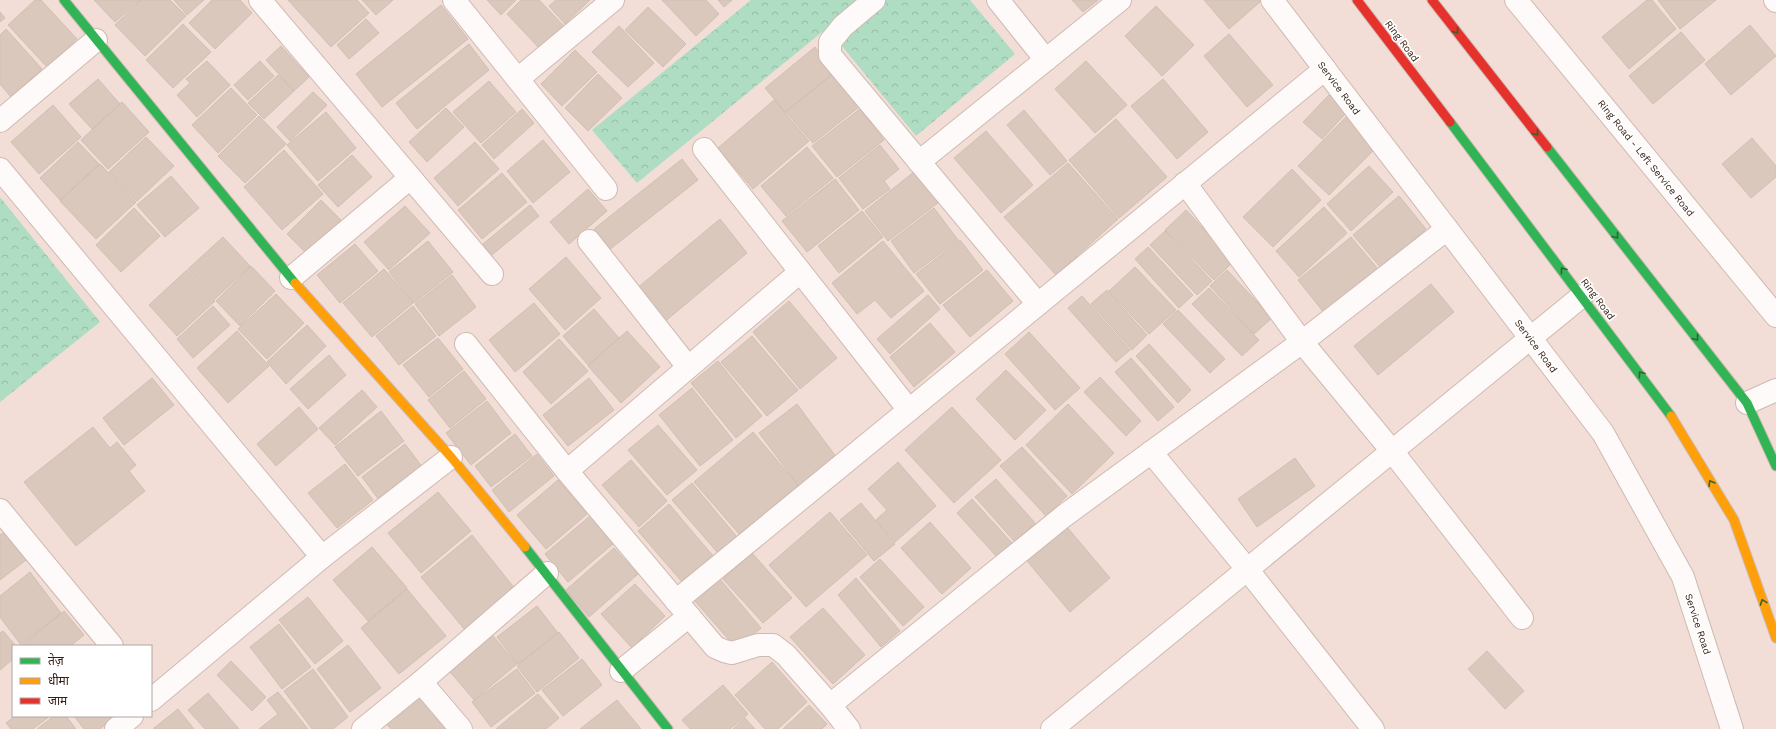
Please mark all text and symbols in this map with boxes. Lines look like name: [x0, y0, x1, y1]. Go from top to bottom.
street label: Ring Road: [1383, 18, 1421, 64]
one-way arrow: [1451, 26, 1458, 33]
street label: Service Road: [1316, 59, 1362, 117]
street label: Ring Road - Left Service Road: [1596, 98, 1696, 218]
one-way arrow: [1531, 129, 1538, 136]
one-way arrow: [1611, 231, 1618, 238]
one-way arrow: [1560, 267, 1567, 274]
street label: Ring Road: [1579, 276, 1617, 322]
street label: Service Road: [1513, 317, 1559, 375]
one-way arrow: [1691, 334, 1698, 341]
one-way arrow: [1639, 371, 1646, 378]
one-way arrow: [1709, 480, 1716, 487]
street label: Service Road: [1683, 592, 1713, 656]
one-way arrow: [1759, 598, 1768, 605]
legend: [12, 645, 152, 717]
text: तेज़: [48, 653, 65, 668]
text: धीमा: [48, 673, 70, 688]
text: जाम: [48, 694, 68, 708]

